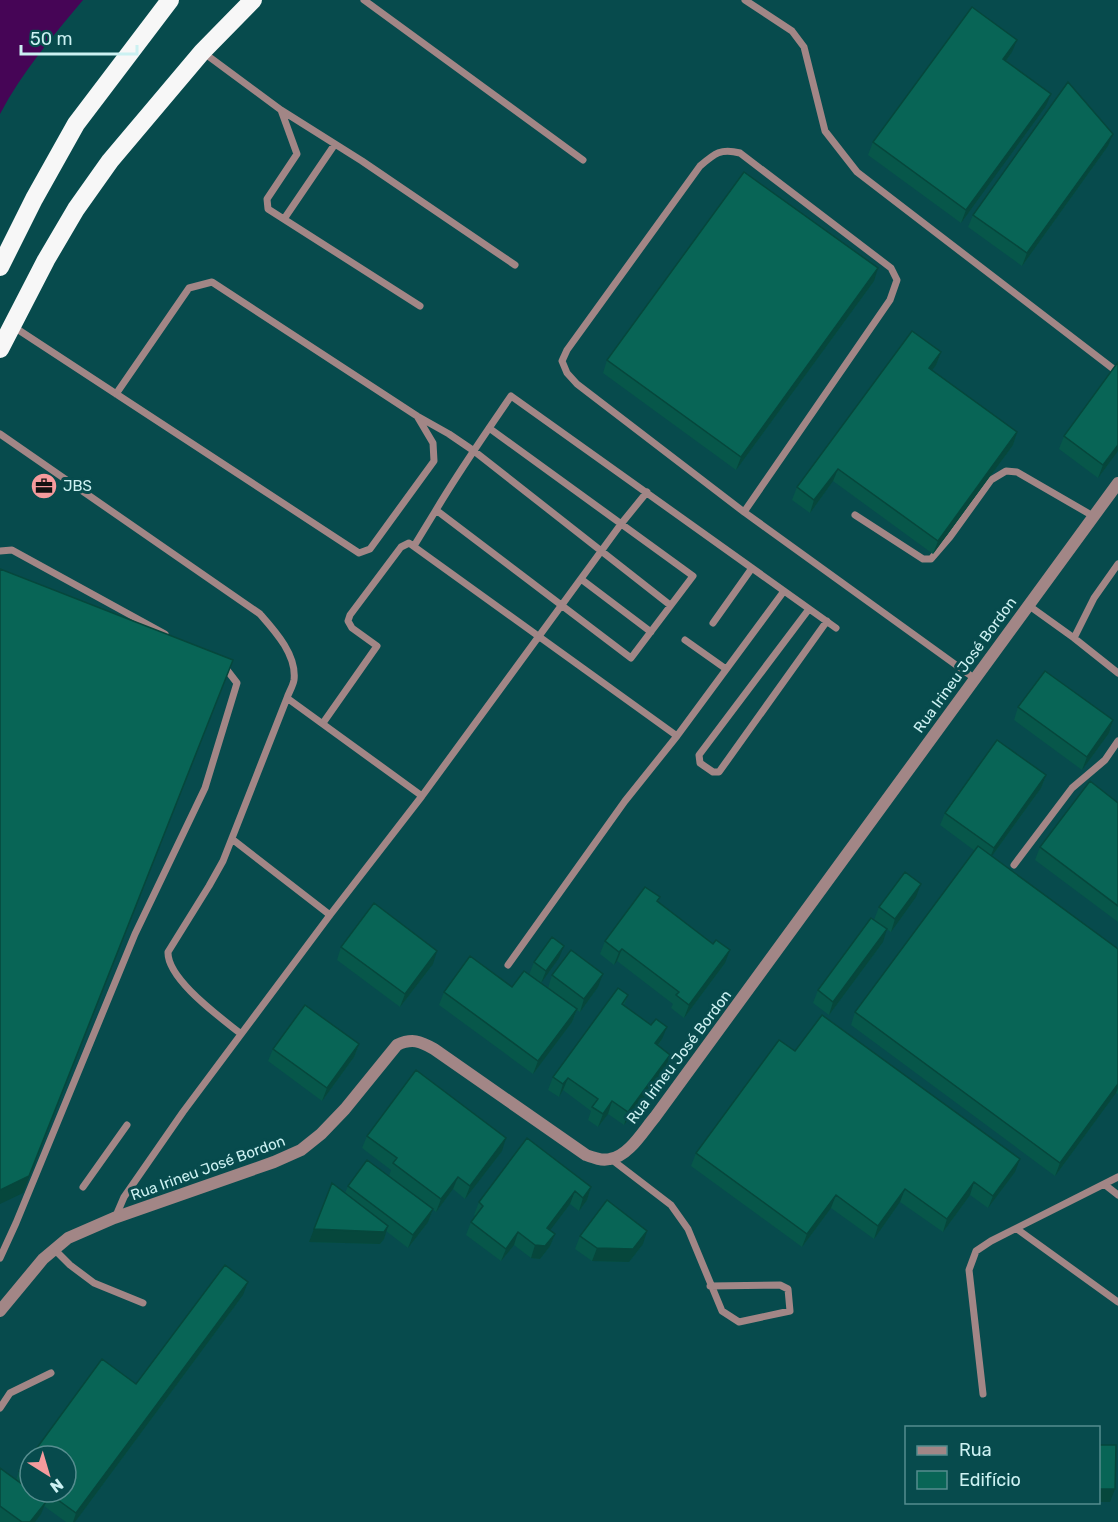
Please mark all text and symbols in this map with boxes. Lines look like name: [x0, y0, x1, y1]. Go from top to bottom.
scale bar: [21, 18, 136, 56]
text: 50 m: [30, 28, 73, 50]
office icon: JBS: [29, 471, 59, 501]
place label: JBS: [63, 477, 92, 495]
street label: Rua Irineu José Bordon: [910, 594, 1020, 736]
street label: Rua Irineu José Bordon: [623, 986, 735, 1128]
street label: Rua Irineu José Bordon: [128, 1132, 288, 1204]
legend: [905, 1426, 1100, 1504]
text: Rua: [959, 1439, 992, 1461]
north arrow: [18, 1444, 78, 1504]
text: Edifício: [959, 1469, 1021, 1491]
text: N: [46, 1475, 67, 1497]

